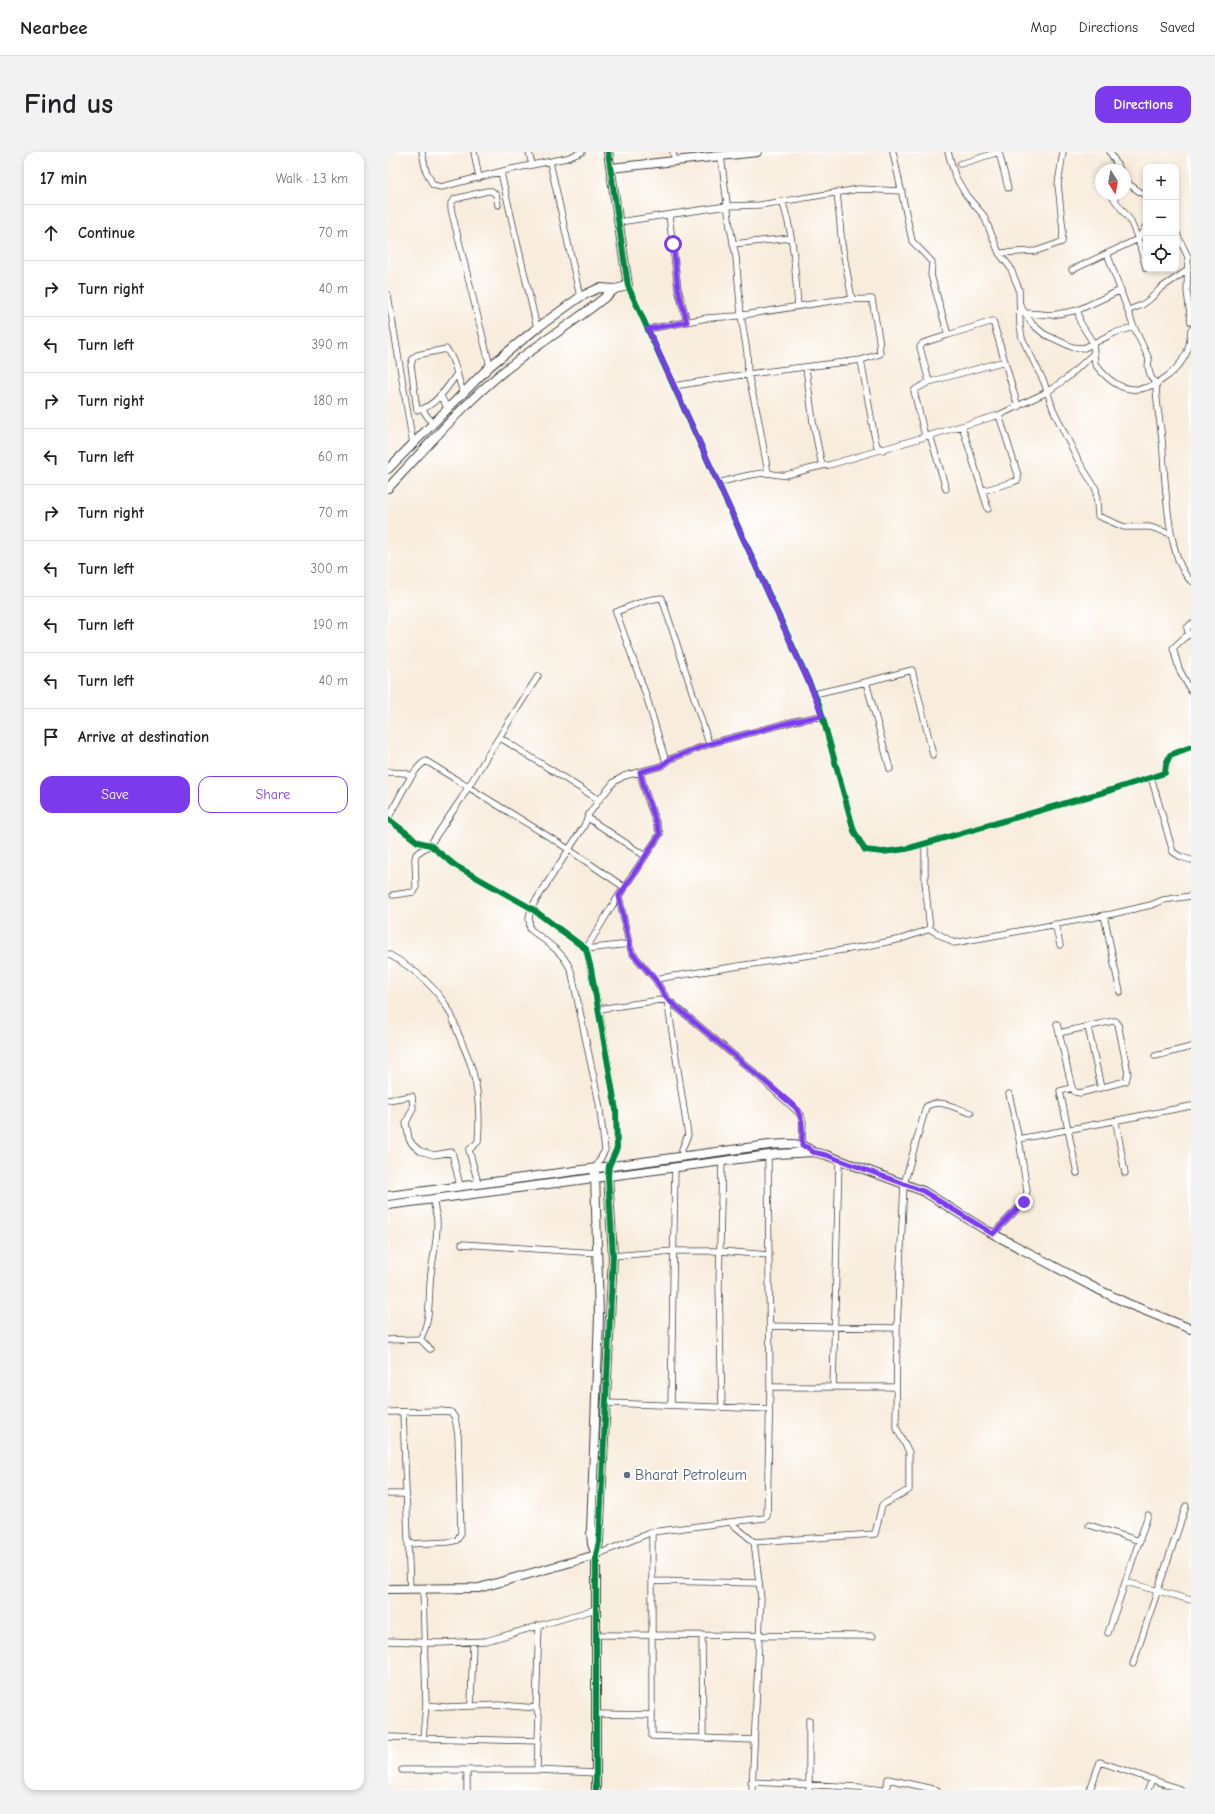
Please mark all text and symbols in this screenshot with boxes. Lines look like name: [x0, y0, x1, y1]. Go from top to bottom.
text: Nearbee: [20, 17, 88, 39]
text: Map: [1030, 19, 1057, 36]
text: Directions: [1079, 19, 1138, 36]
text: Saved: [1160, 19, 1195, 36]
button: Directions: [1095, 86, 1191, 123]
text: Find us: [24, 88, 113, 120]
north arrow: [1095, 164, 1131, 200]
map controls: [1143, 164, 1179, 272]
button: +: [1143, 164, 1179, 200]
text: 17 min: [40, 169, 87, 188]
text: Walk · 1.3 km: [276, 171, 348, 186]
button: −: [1143, 200, 1179, 236]
icon: ahead: [40, 222, 62, 244]
text: Continue: [78, 224, 135, 242]
text: 70 m: [319, 225, 348, 240]
route start: [664, 235, 682, 253]
button: locate: [1143, 236, 1179, 272]
icon: right: [40, 278, 62, 300]
text: Turn right: [78, 280, 144, 298]
text: 40 m: [319, 281, 348, 296]
icon: left: [40, 334, 62, 356]
text: Turn left: [78, 336, 134, 354]
text: 390 m: [312, 337, 348, 352]
icon: right: [40, 390, 62, 412]
text: Turn right: [78, 392, 144, 410]
text: 180 m: [313, 393, 348, 408]
icon: left: [40, 446, 62, 468]
text: Turn left: [78, 448, 134, 466]
text: 60 m: [318, 449, 348, 464]
icon: right: [40, 502, 62, 524]
text: Turn right: [78, 504, 144, 522]
text: 70 m: [319, 505, 348, 520]
icon: left: [40, 558, 62, 580]
text: Turn left: [78, 560, 134, 578]
text: 300 m: [310, 561, 348, 576]
icon: left: [40, 614, 62, 636]
text: Turn left: [78, 616, 134, 634]
text: 190 m: [313, 617, 348, 632]
icon: left: [40, 670, 62, 692]
text: Turn left: [78, 672, 134, 690]
text: 40 m: [319, 673, 348, 688]
icon: arrive: [40, 726, 62, 748]
text: Arrive at destination: [78, 728, 209, 746]
button: Save: [40, 776, 190, 813]
button: Share: [198, 776, 348, 813]
route end: [1015, 1193, 1033, 1211]
place label: Bharat Petroleum: [635, 1466, 747, 1484]
marker: Bharat Petroleum: [622, 1470, 632, 1480]

